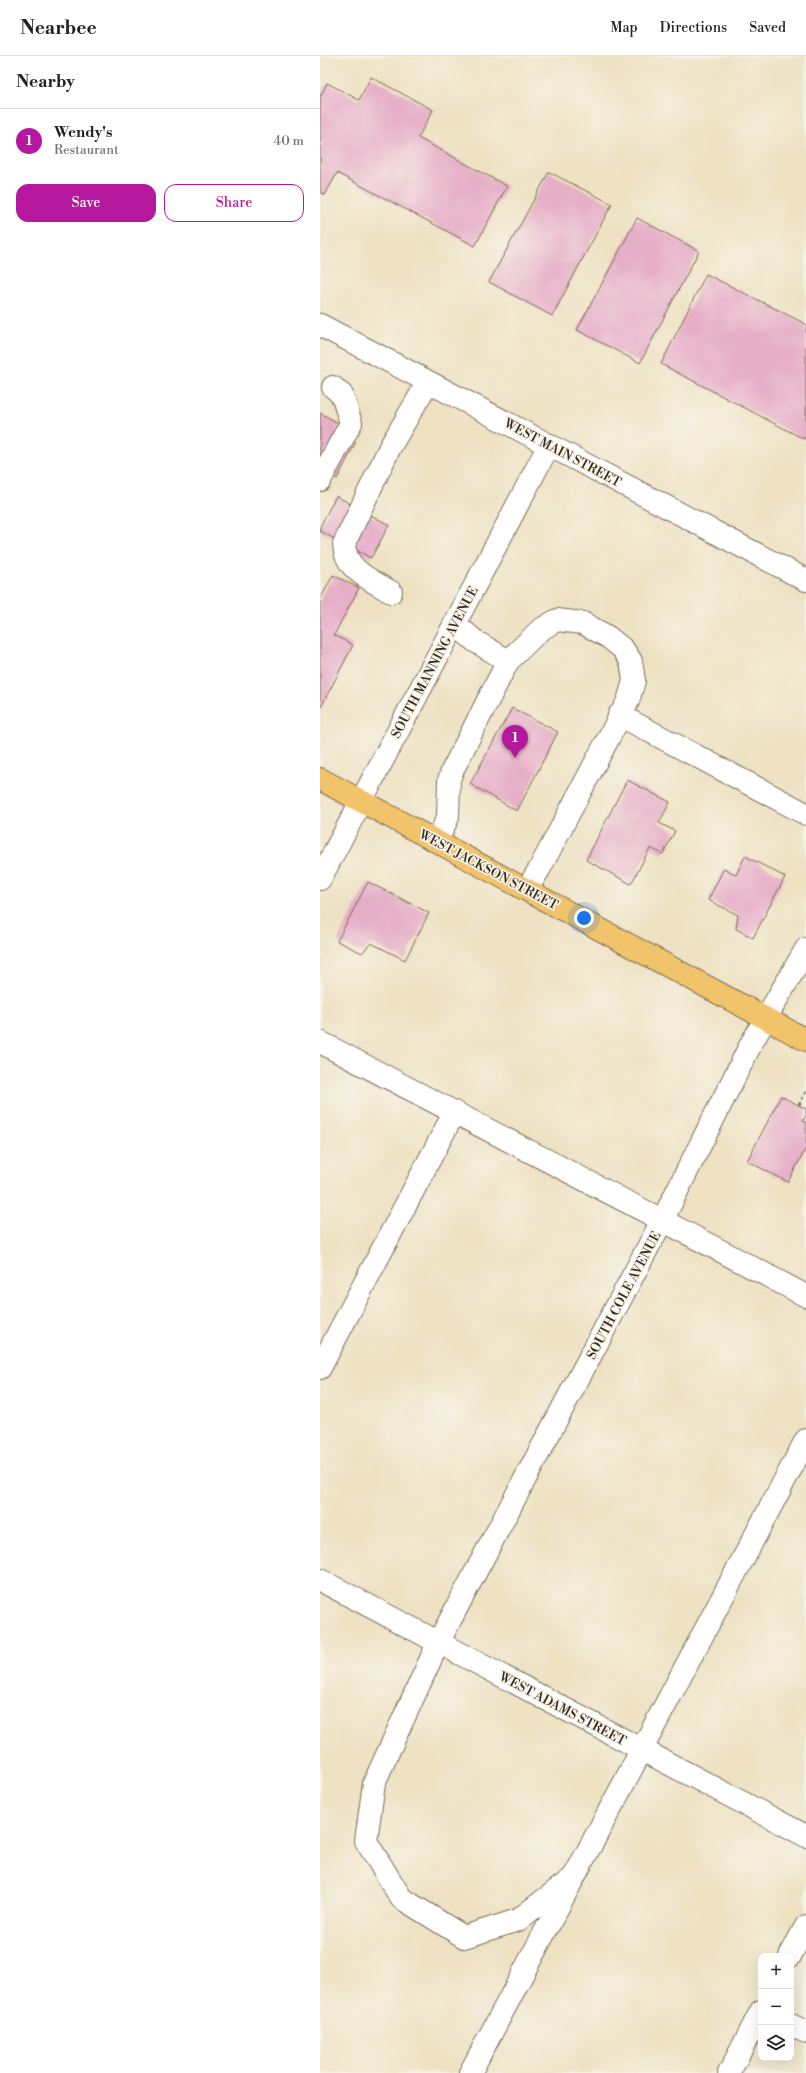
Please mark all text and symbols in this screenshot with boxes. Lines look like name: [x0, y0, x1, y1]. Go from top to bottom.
text: Nearbee: [20, 16, 97, 40]
text: Map: [610, 19, 638, 37]
text: Directions: [660, 19, 727, 37]
text: Saved: [749, 19, 786, 37]
text: Nearby: [16, 71, 75, 93]
text: Wendy's: [54, 123, 112, 142]
text: 1: [26, 133, 32, 149]
text: 40 m: [274, 133, 304, 149]
text: Restaurant: [54, 142, 119, 158]
button: Save: [16, 184, 156, 222]
button: Share: [164, 184, 304, 222]
street label: WEST MAIN STREET: [500, 415, 624, 490]
street label: SOUTH MANNING AVENUE: [388, 584, 482, 741]
pin: 1: [502, 725, 528, 758]
street label: WEST JACKSON STREET: [415, 826, 561, 913]
your location: [574, 908, 594, 928]
street label: SOUTH COLE AVENUE: [583, 1229, 664, 1362]
street label: WEST ADAMS STREET: [495, 1668, 629, 1749]
map controls: [758, 1953, 794, 2061]
button: +: [758, 1953, 794, 1989]
button: −: [758, 1989, 794, 2025]
button: layers: [758, 2025, 794, 2061]

